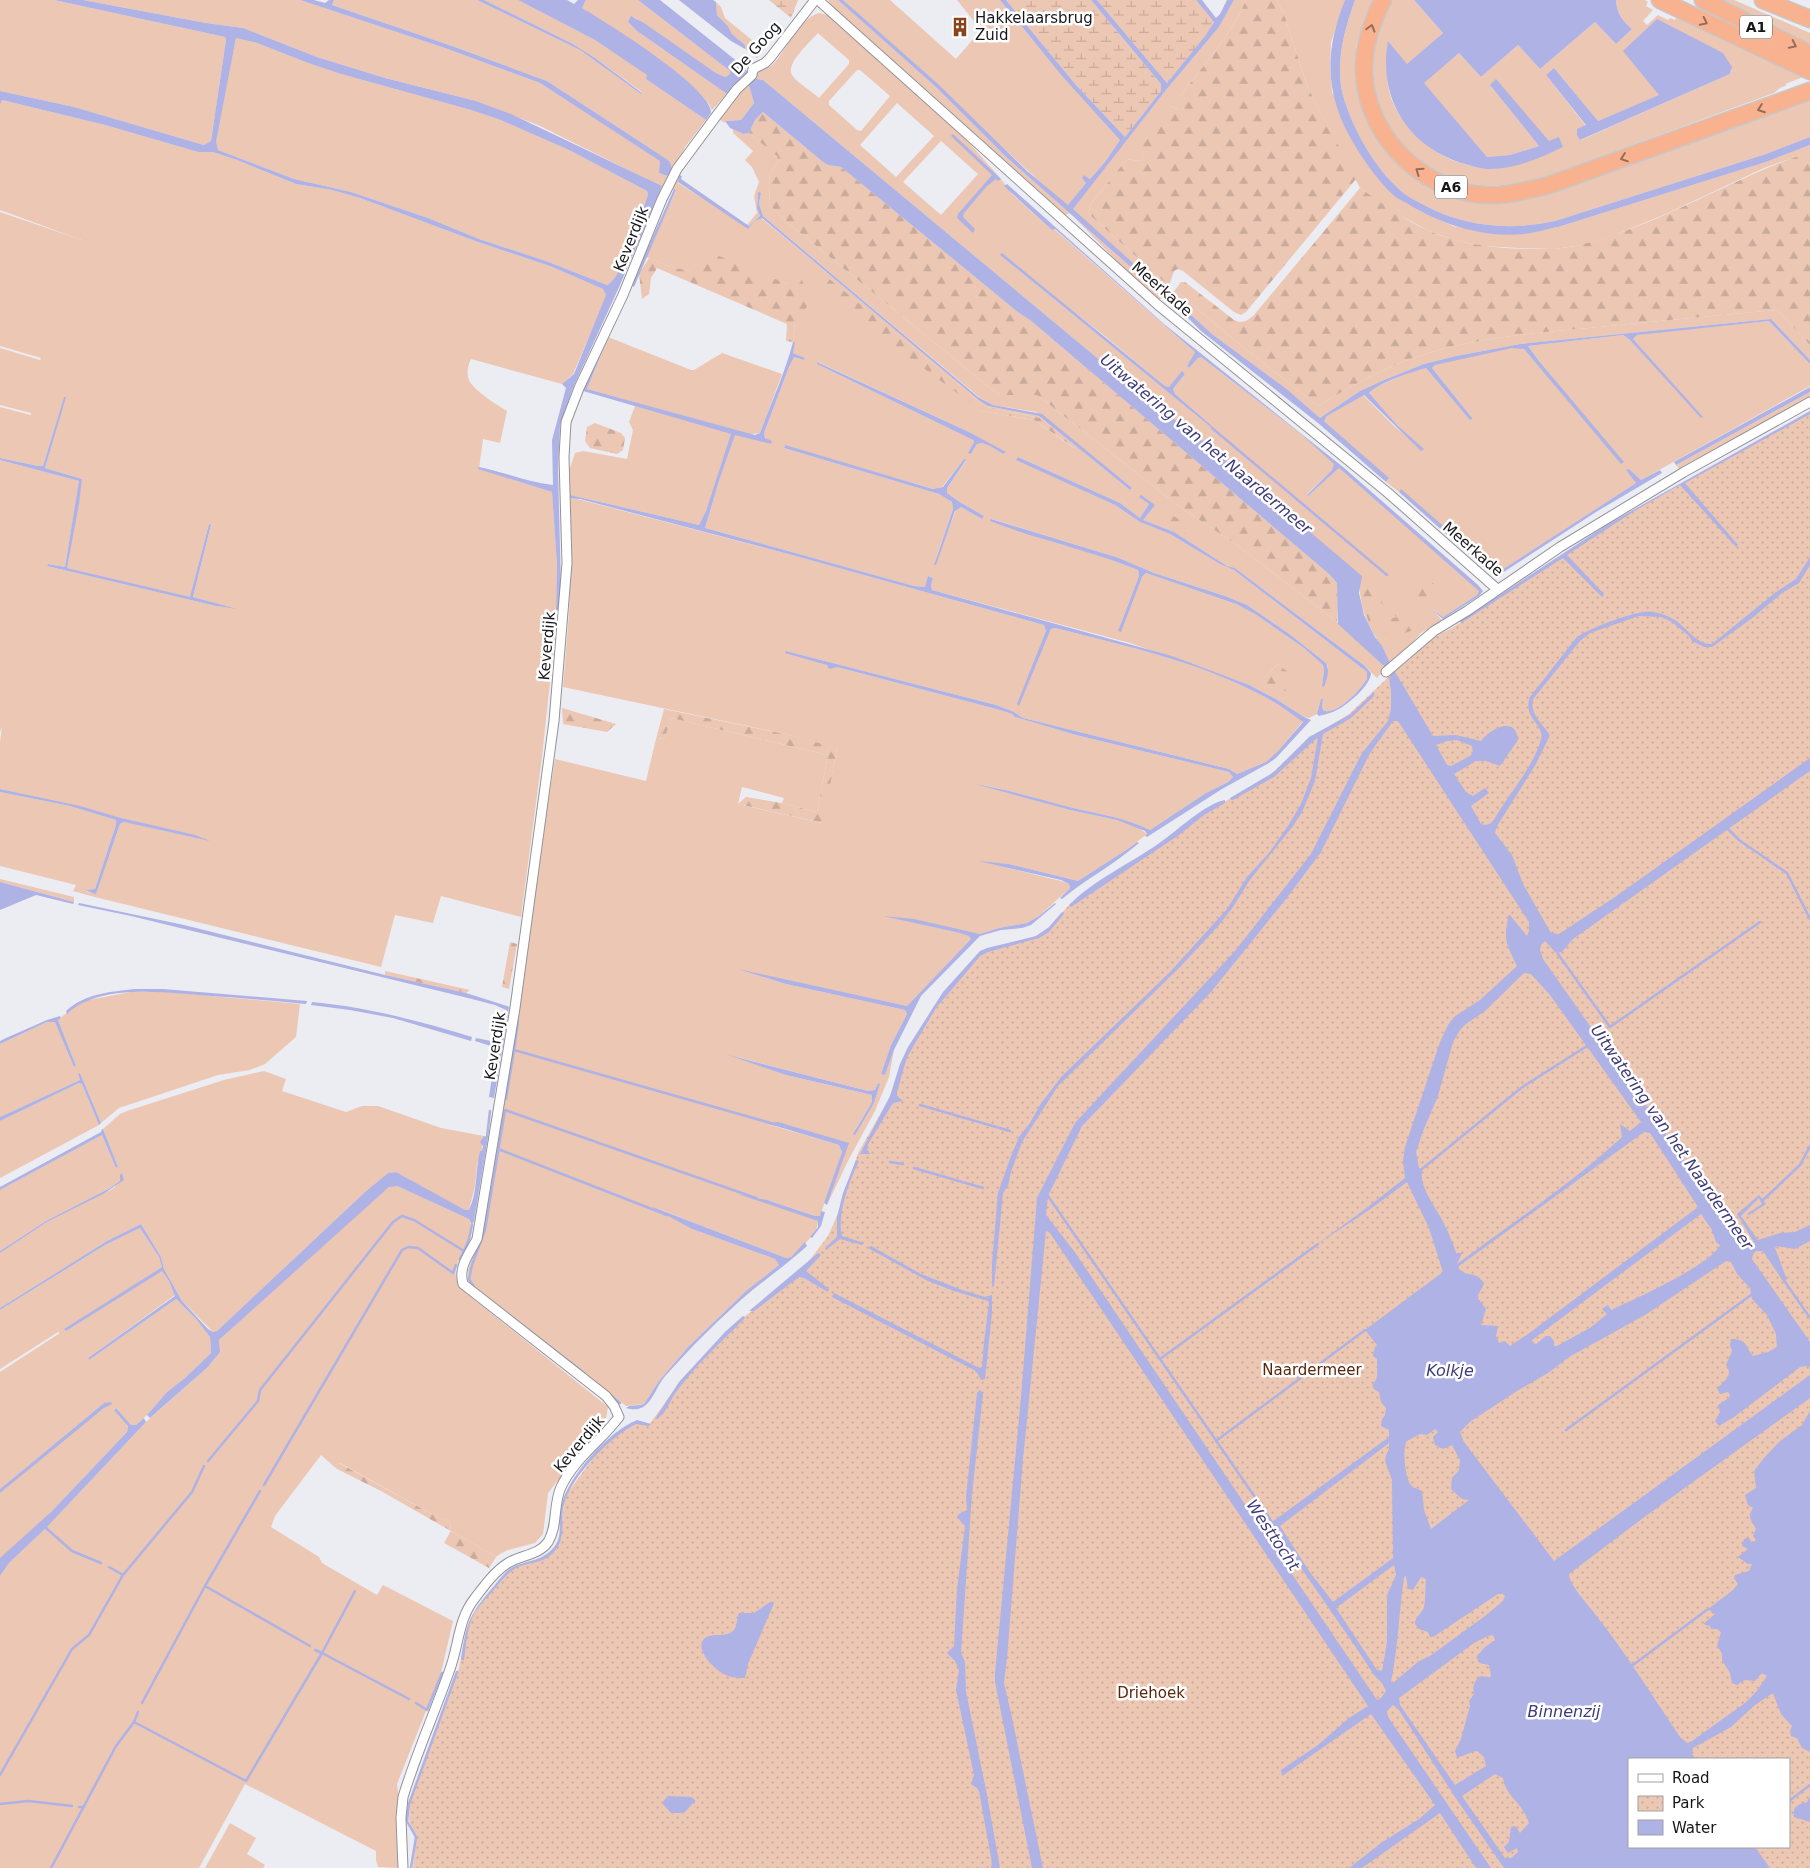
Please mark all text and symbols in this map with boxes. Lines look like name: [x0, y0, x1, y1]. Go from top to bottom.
place label: Hakkelaarsbrug Zuid: [975, 9, 1093, 44]
one-way arrow: [1699, 15, 1708, 26]
building icon: Hakkelaarsbrug Zuid: [949, 16, 971, 38]
road number: A1: [1740, 16, 1772, 38]
street label: De Goog: [728, 18, 784, 78]
one-way arrow: [1365, 24, 1375, 32]
one-way arrow: [1788, 39, 1797, 50]
one-way arrow: [1757, 103, 1766, 113]
one-way arrow: [1620, 153, 1628, 163]
one-way arrow: [1416, 168, 1425, 177]
road number: A6: [1435, 176, 1467, 198]
street label: Keverdijk: [610, 203, 652, 274]
street label: Meerkade: [1128, 258, 1196, 320]
water label: Uitwatering van het Naardermeer: [1096, 350, 1317, 539]
street label: Meerkade: [1439, 518, 1507, 580]
street label: Keverdijk: [535, 611, 559, 681]
street label: Keverdijk: [481, 1010, 509, 1081]
water label: Uitwatering van het Naardermeer: [1587, 1021, 1758, 1254]
park label: Naardermeer: [1262, 1361, 1363, 1379]
water label: Kolkje: [1426, 1361, 1474, 1380]
street label: Keverdijk: [550, 1412, 608, 1476]
water label: Westtocht: [1242, 1496, 1304, 1575]
park label: Driehoek: [1117, 1684, 1185, 1702]
water label: Binnenzij: [1528, 1702, 1601, 1721]
legend: [1628, 1758, 1790, 1848]
text: Road: [1672, 1769, 1710, 1787]
text: Park: [1672, 1794, 1705, 1812]
text: Water: [1672, 1819, 1717, 1837]

